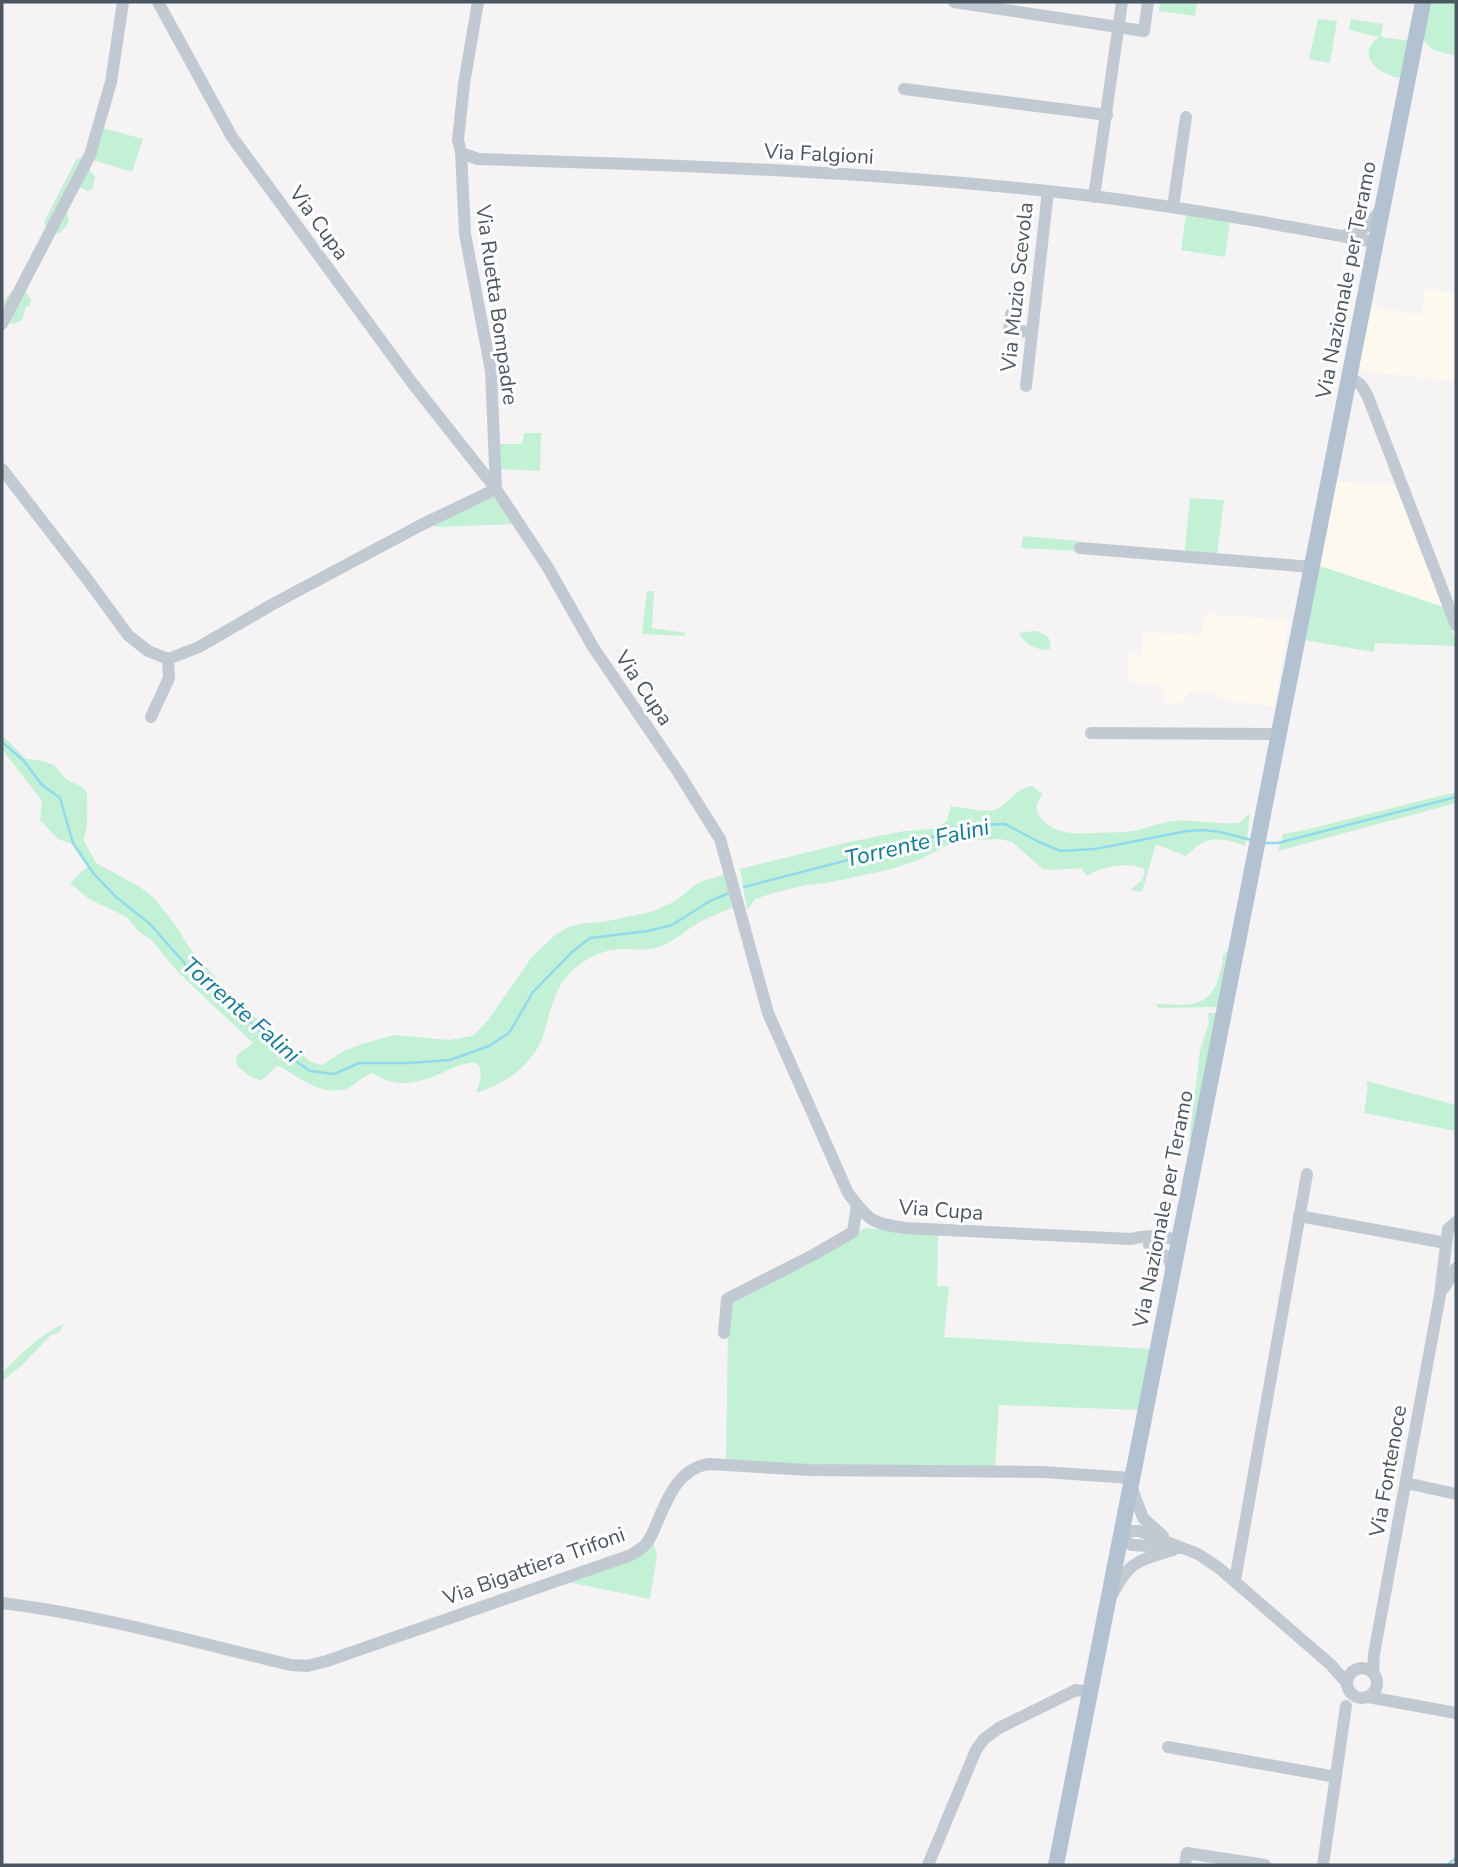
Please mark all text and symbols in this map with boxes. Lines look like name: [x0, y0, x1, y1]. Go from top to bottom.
street label: Via Falgioni: [762, 137, 875, 171]
street label: Via Nazionale per Teramo: [1309, 159, 1383, 402]
street label: Via Cupa: [282, 180, 355, 266]
street label: Via Muzio Scevola: [994, 201, 1040, 374]
street label: Via Ruetta Bompadre: [469, 202, 525, 407]
street label: Via Cupa: [608, 644, 679, 731]
water label: Torrente Falini: [842, 811, 993, 875]
water label: Torrente Falini: [175, 950, 307, 1071]
street label: Via Nazionale per Teramo: [1126, 1088, 1200, 1331]
street label: Via Cupa: [897, 1193, 984, 1227]
street label: Via Fontenoce: [1362, 1403, 1413, 1540]
street label: Via Bigattiera Trifoni: [438, 1520, 629, 1612]

